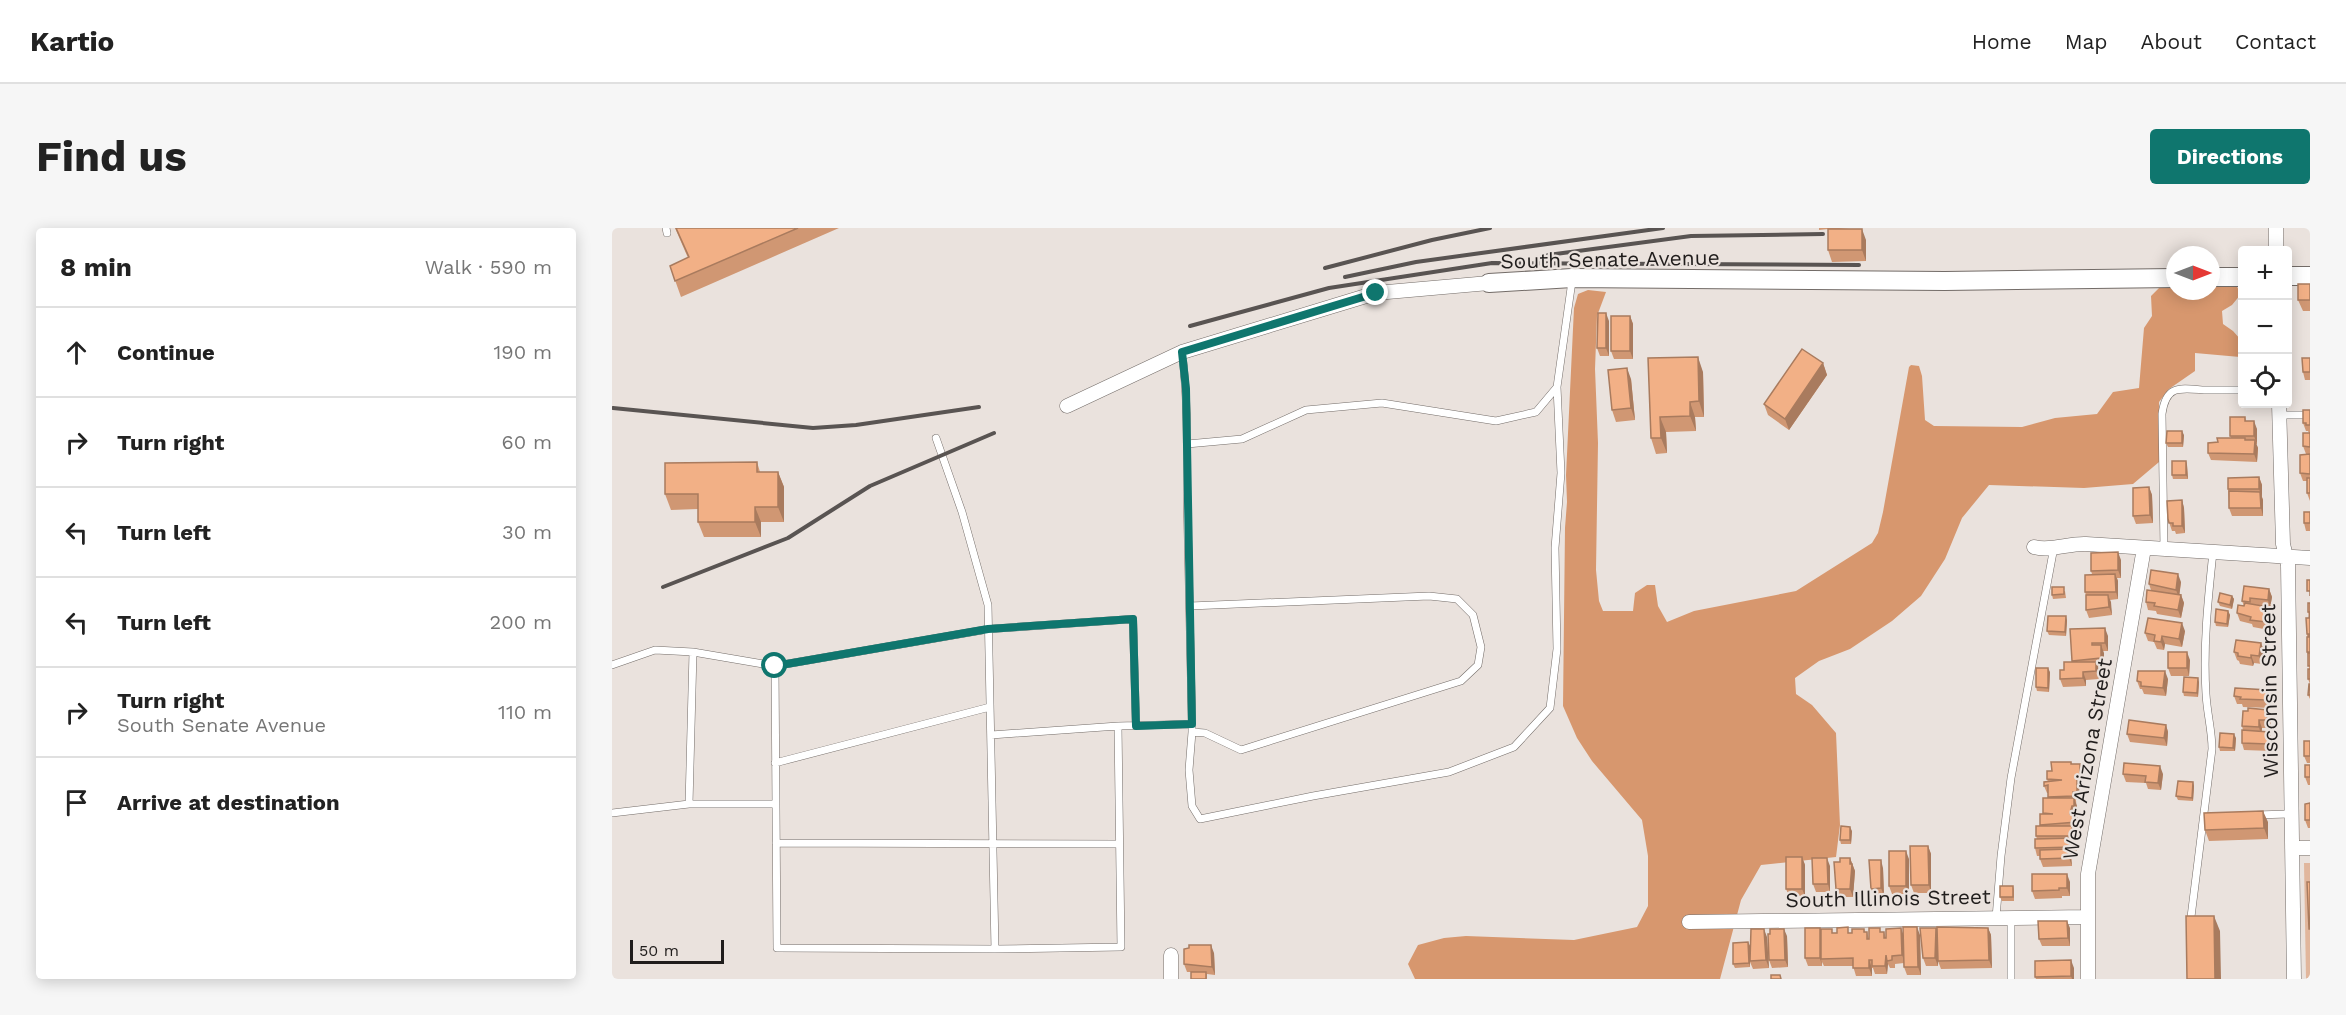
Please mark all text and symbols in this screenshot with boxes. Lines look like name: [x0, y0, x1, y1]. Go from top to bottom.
text: Kartio: [30, 25, 114, 58]
text: Home: [1972, 29, 2032, 54]
text: Map: [2065, 29, 2108, 54]
text: About: [2141, 29, 2202, 54]
text: Contact: [2235, 29, 2316, 54]
button: Directions: [2150, 129, 2310, 184]
text: Find us: [36, 132, 187, 181]
street label: South Senate Avenue: [1500, 245, 1720, 273]
north arrow: [2166, 246, 2220, 300]
map controls: [2238, 246, 2292, 408]
button: +: [2238, 246, 2292, 300]
text: 8 min: [60, 252, 132, 282]
text: Walk · 590 m: [425, 255, 552, 279]
route end: [1362, 279, 1388, 305]
button: −: [2238, 300, 2292, 354]
icon: ahead: [60, 336, 93, 369]
text: Continue: [117, 340, 215, 365]
text: 190 m: [494, 340, 552, 364]
button: locate: [2238, 354, 2292, 408]
icon: right: [60, 426, 93, 459]
text: Turn right: [117, 430, 224, 455]
text: 60 m: [502, 430, 552, 454]
icon: left: [60, 516, 93, 549]
text: Turn left: [117, 520, 211, 545]
text: 30 m: [502, 520, 552, 544]
street label: Wisconsin Street: [2255, 603, 2283, 778]
icon: left: [60, 606, 93, 639]
text: Turn left: [117, 610, 211, 635]
text: 200 m: [490, 610, 552, 634]
route start: [761, 652, 787, 678]
street label: West Arizona Street: [2057, 656, 2117, 862]
text: Turn right: [117, 688, 224, 713]
icon: right: [60, 696, 93, 729]
text: 110 m: [498, 700, 552, 724]
text: South Senate Avenue: [117, 713, 326, 737]
icon: arrive: [60, 786, 93, 819]
text: Arrive at destination: [117, 790, 340, 815]
street label: South Illinois Street: [1785, 884, 1991, 912]
scale bar: [630, 937, 724, 964]
text: 50 m: [639, 941, 679, 960]

